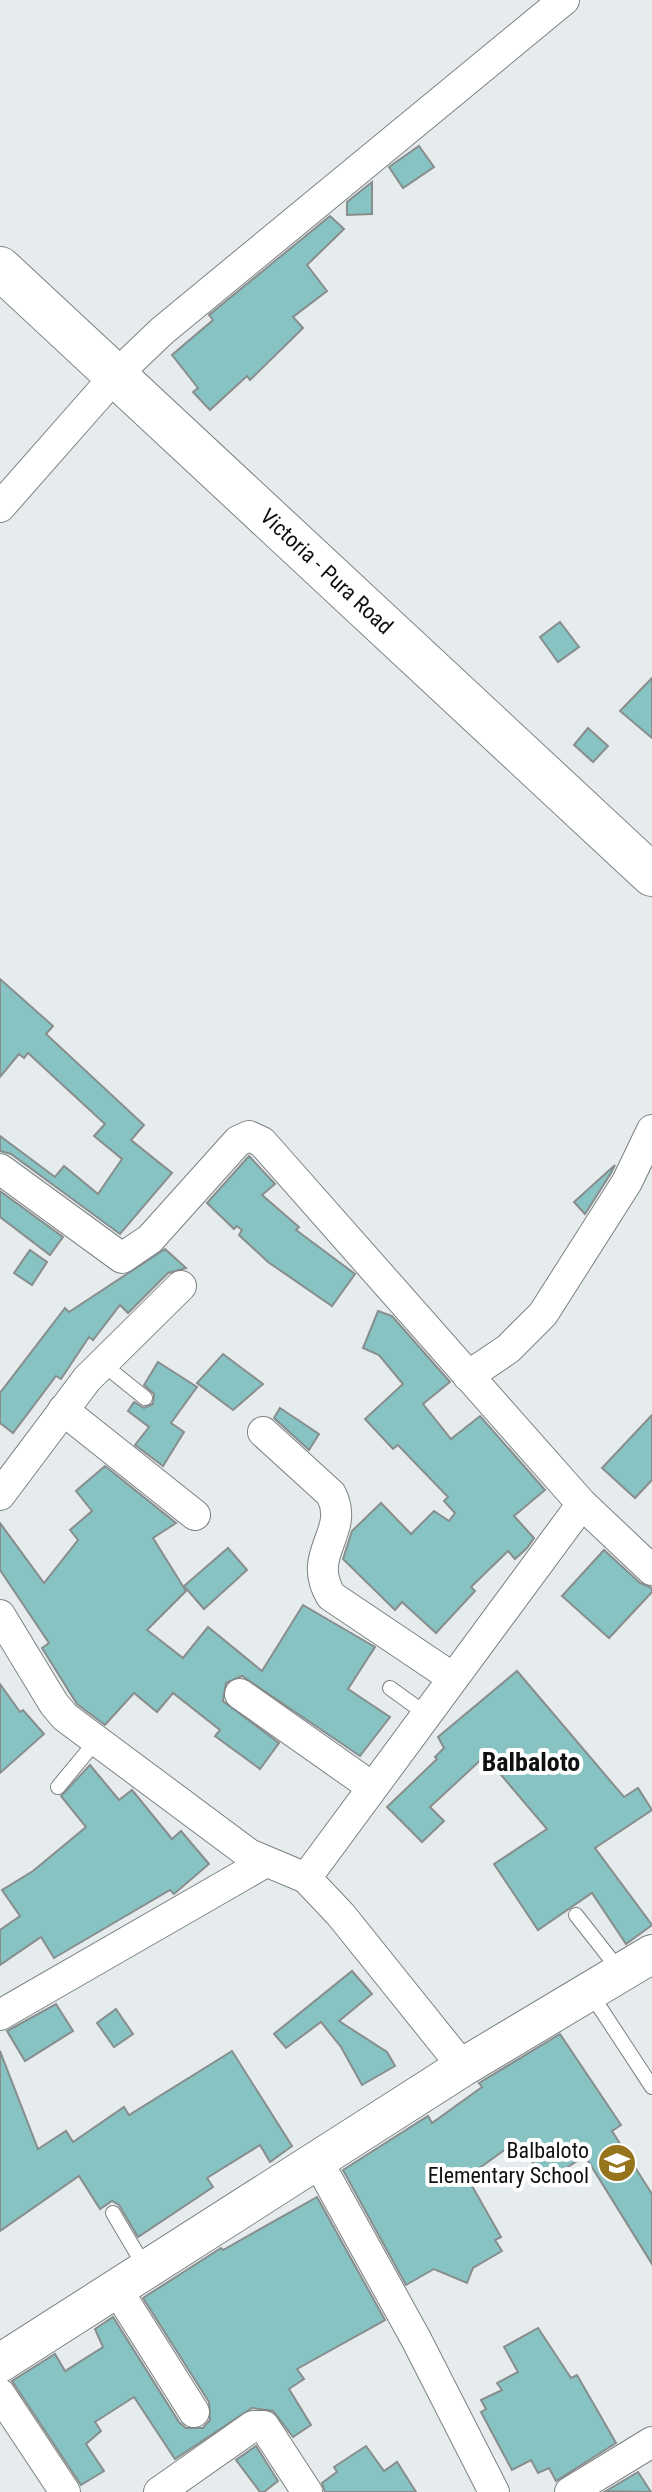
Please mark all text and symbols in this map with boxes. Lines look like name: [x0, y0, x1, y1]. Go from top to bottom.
street label: Victoria - Pura Road: [255, 504, 398, 639]
district label: Balbaloto: [482, 1747, 580, 1777]
place label: Balbaloto Elementary School: [428, 2138, 589, 2188]
school or university icon: Balbaloto Elementary School: [596, 2142, 638, 2184]

